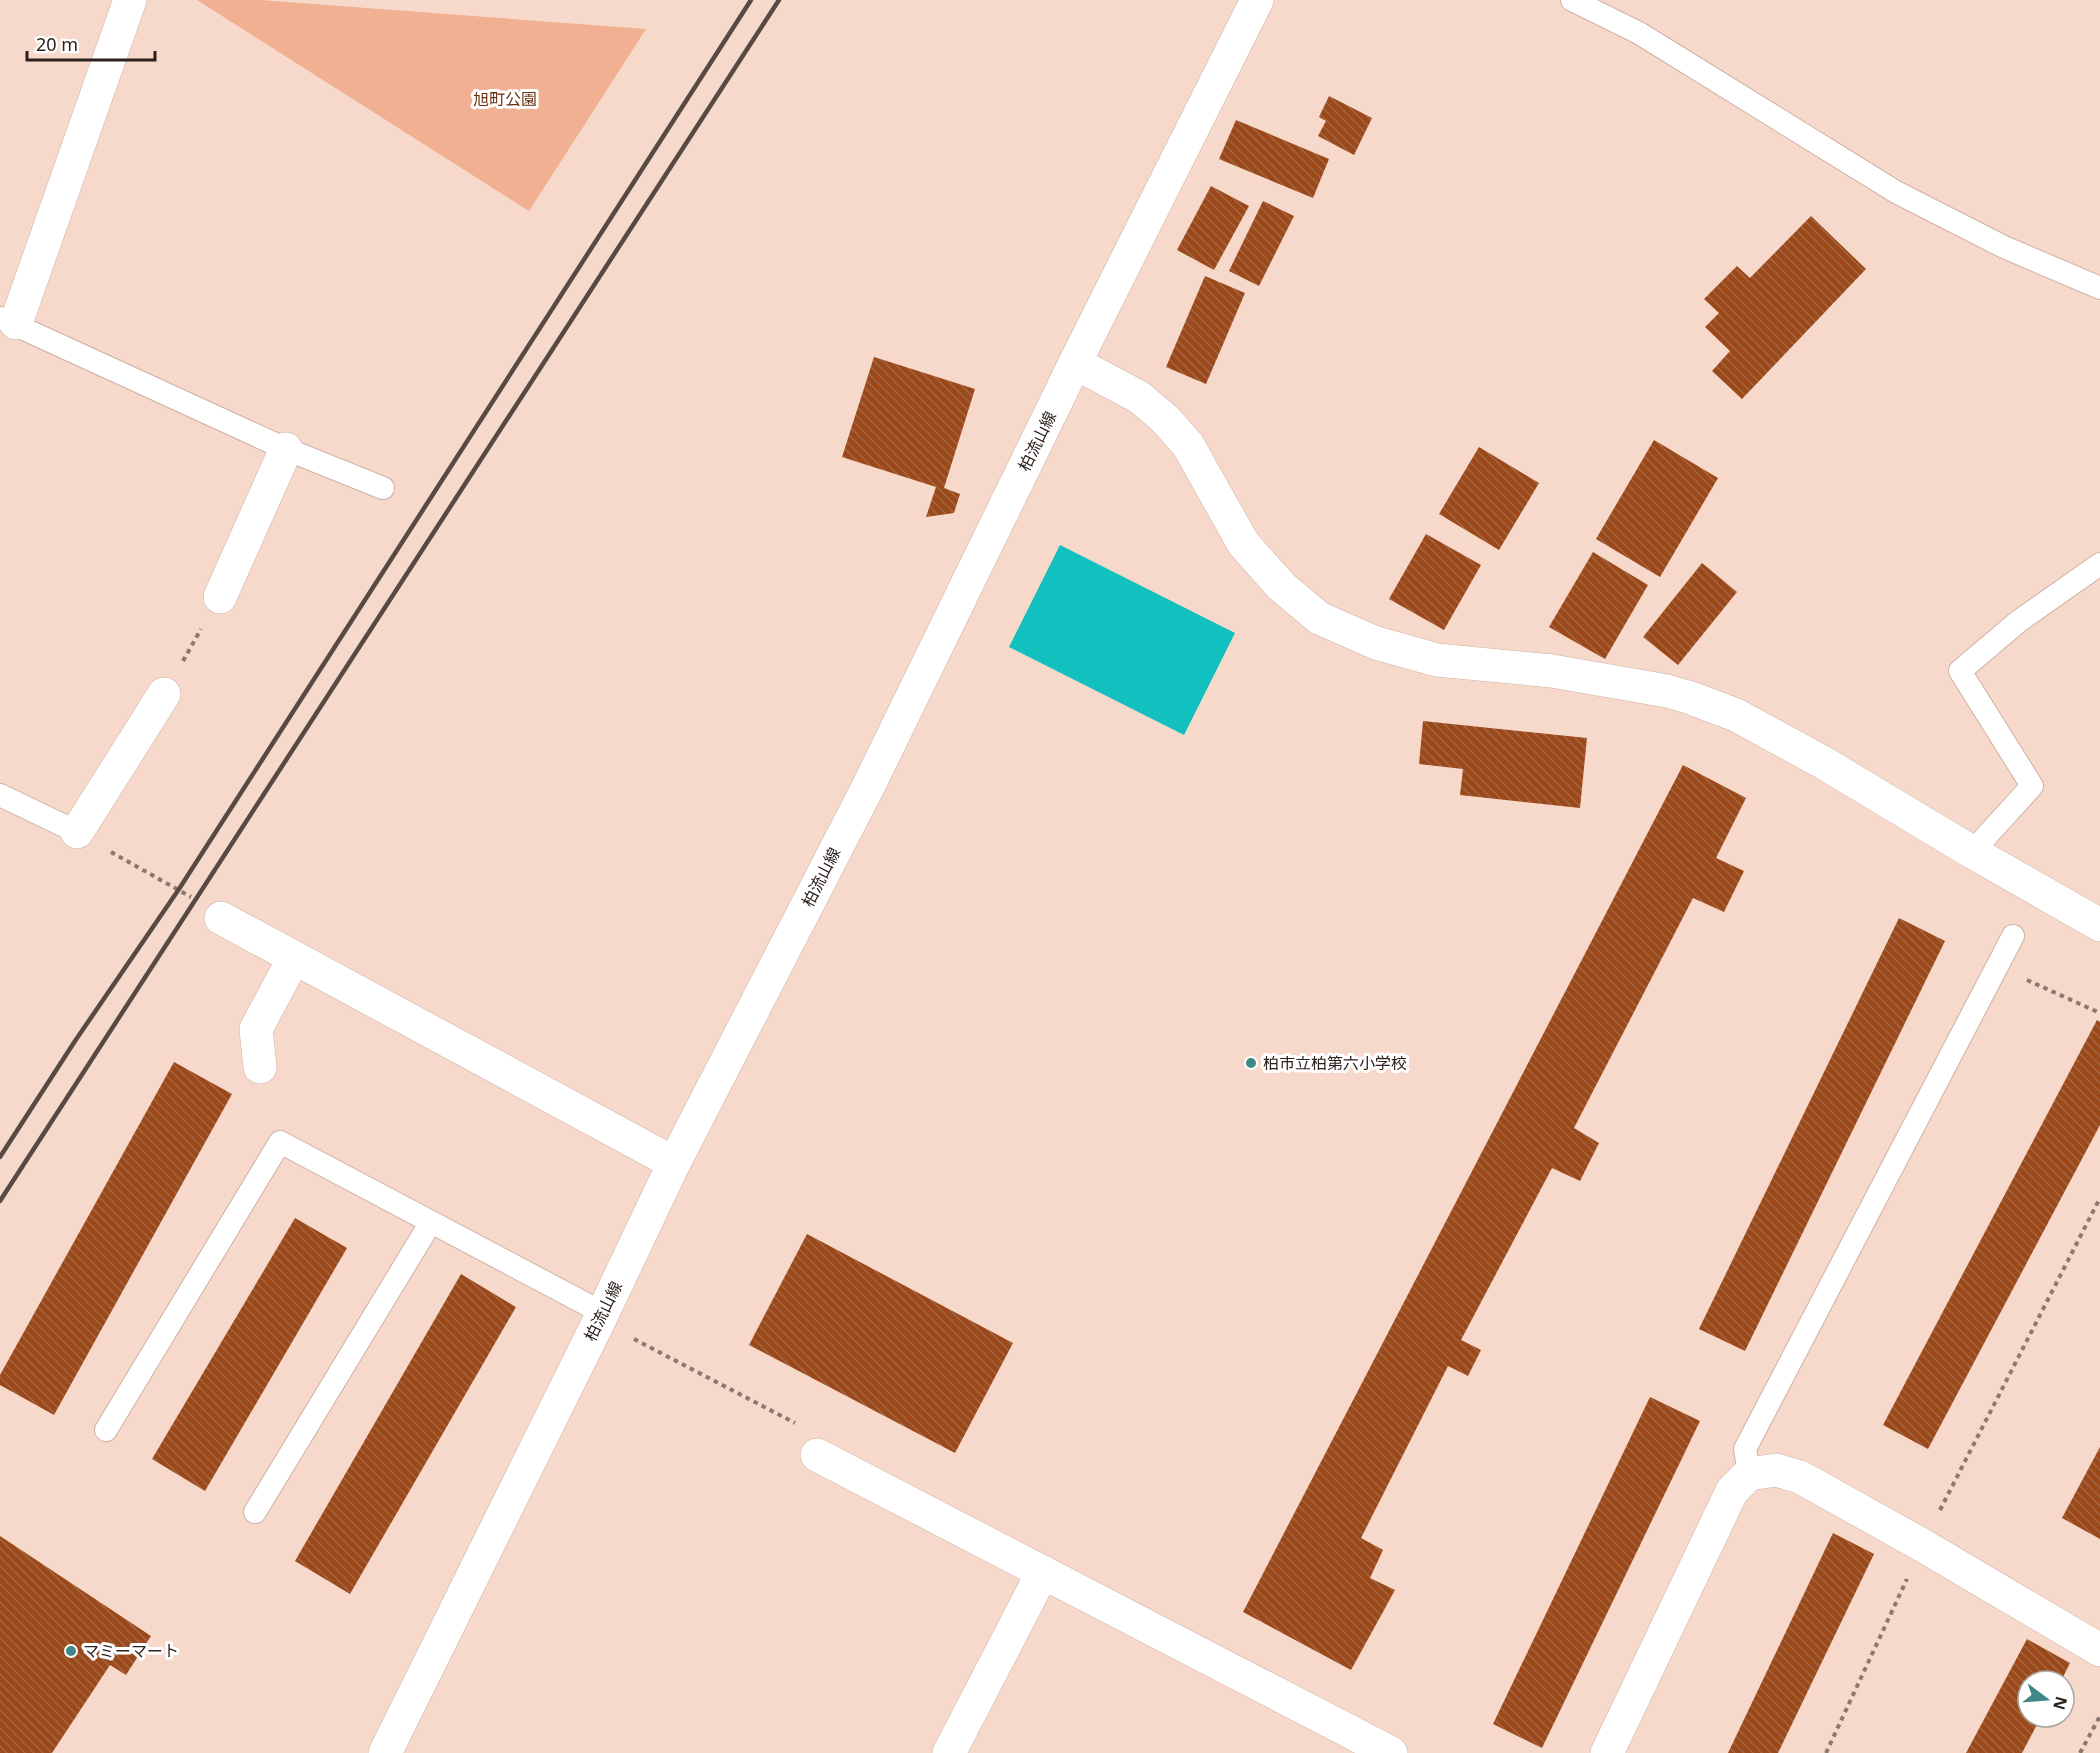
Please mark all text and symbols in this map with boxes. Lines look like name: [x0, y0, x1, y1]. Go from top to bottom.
scale bar: [27, 24, 154, 62]
text: 20 m: [36, 32, 78, 56]
park label: 旭町公園: [473, 88, 537, 110]
street label: 柏流山線: [1013, 407, 1061, 475]
street label: 柏流山線: [797, 843, 845, 911]
place label: 柏市立柏第六小学校: [1263, 1052, 1407, 1074]
marker: 柏市立柏第六小学校: [1244, 1056, 1258, 1070]
street label: 柏流山線: [579, 1277, 627, 1345]
place label: マミーマート: [83, 1640, 179, 1662]
marker: マミーマート: [64, 1644, 78, 1658]
north arrow: [2016, 1669, 2076, 1729]
text: N: [2048, 1694, 2073, 1712]

